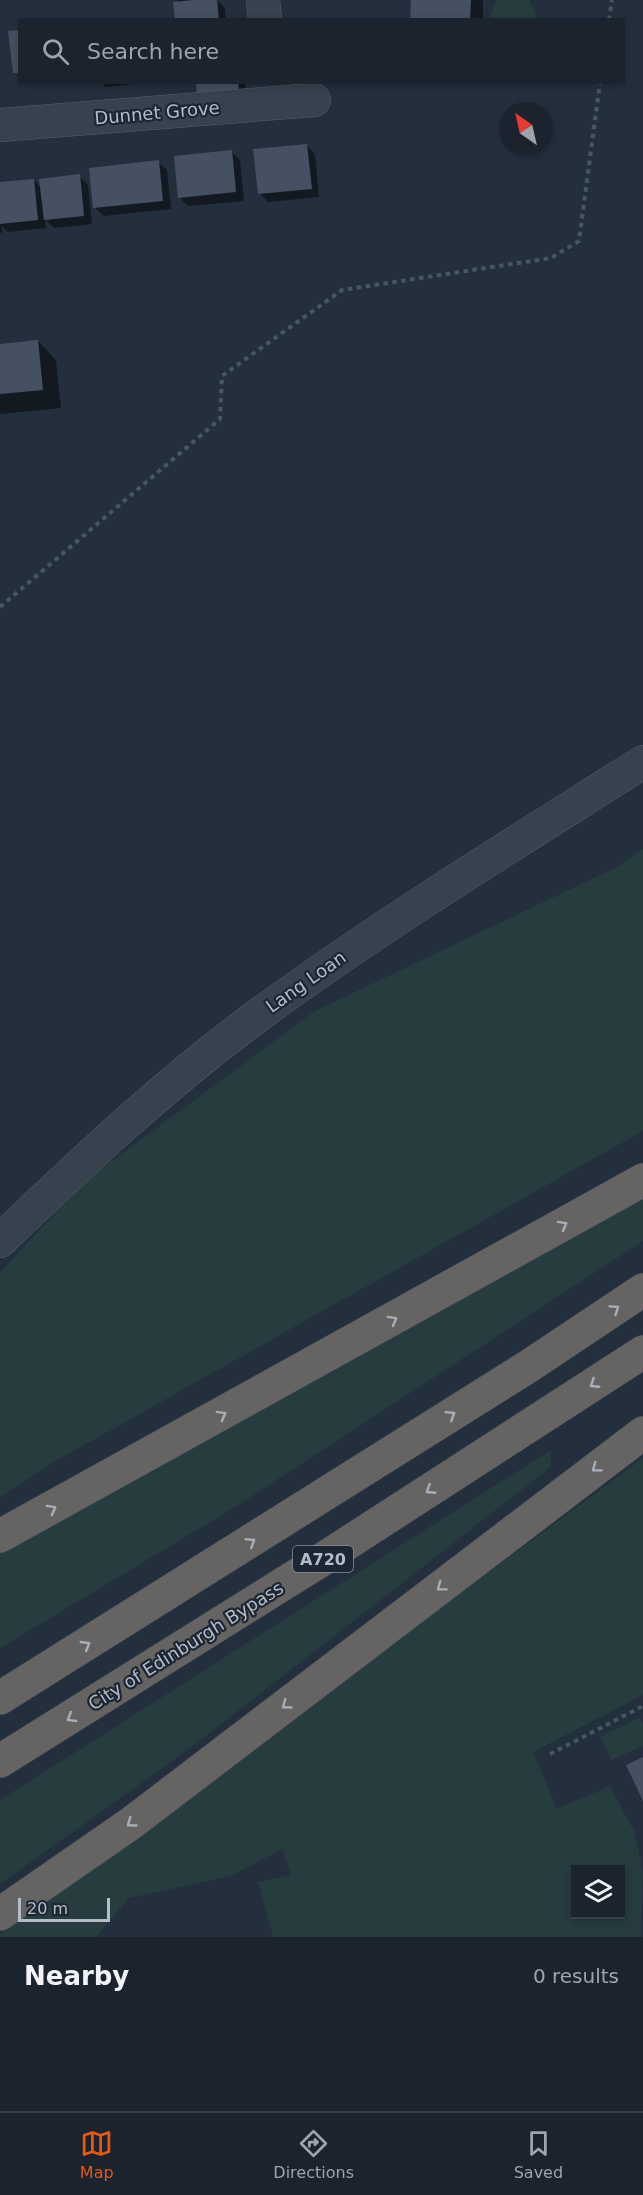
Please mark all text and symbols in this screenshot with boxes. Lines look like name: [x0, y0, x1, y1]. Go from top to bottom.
search box: [18, 18, 625, 84]
icon: search: [39, 35, 72, 68]
text: Search here: [87, 39, 219, 64]
street label: Dunnet Grove: [93, 97, 220, 128]
north arrow: [499, 102, 553, 156]
street label: Lang Loan: [262, 946, 350, 1017]
one-way arrow: [557, 1221, 567, 1232]
one-way arrow: [608, 1305, 619, 1316]
one-way arrow: [387, 1316, 397, 1327]
one-way arrow: [590, 1377, 601, 1388]
one-way arrow: [216, 1410, 226, 1422]
one-way arrow: [444, 1411, 455, 1422]
one-way arrow: [592, 1461, 603, 1472]
one-way arrow: [426, 1483, 437, 1494]
one-way arrow: [45, 1505, 56, 1516]
one-way arrow: [245, 1537, 255, 1549]
road number: A720: [293, 1546, 353, 1572]
street label: City of Edinburgh Bypass: [84, 1577, 287, 1714]
one-way arrow: [437, 1579, 448, 1590]
one-way arrow: [80, 1641, 90, 1653]
one-way arrow: [282, 1698, 293, 1709]
one-way arrow: [67, 1711, 77, 1723]
one-way arrow: [127, 1816, 138, 1827]
map controls: [571, 1865, 625, 1919]
button: layers: [571, 1865, 625, 1919]
scale bar: [18, 1895, 110, 1922]
text: 20 m: [27, 1899, 68, 1918]
text: Nearby: [24, 1961, 129, 1991]
text: 0 results: [533, 1964, 619, 1988]
tab: Map: [80, 2127, 114, 2182]
tab: Directions: [273, 2127, 354, 2182]
tab: Saved: [514, 2127, 563, 2182]

